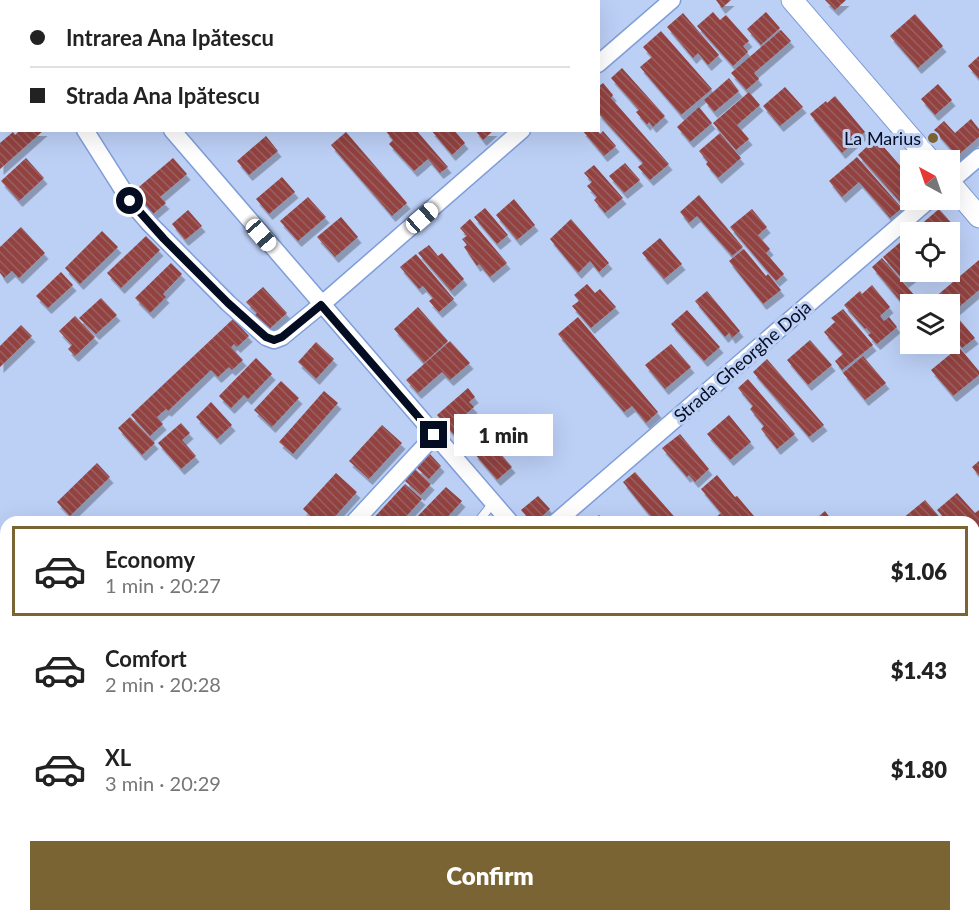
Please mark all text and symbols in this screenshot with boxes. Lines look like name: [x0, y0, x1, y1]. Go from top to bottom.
text: Intrarea Ana Ipătescu: [66, 24, 274, 51]
text: Strada Ana Ipătescu: [66, 82, 260, 109]
place label: La Marius: [844, 127, 921, 149]
marker: La Marius: [926, 131, 940, 145]
north arrow: [900, 150, 960, 210]
map controls: [900, 150, 960, 354]
route start: [116, 187, 143, 214]
car: [403, 199, 441, 237]
car: [242, 216, 280, 254]
button: locate: [900, 222, 960, 282]
button: layers: [900, 294, 960, 354]
street label: Strada Gheorghe Doja: [669, 295, 815, 427]
callout: 1 min: [455, 414, 554, 456]
route end: [420, 421, 447, 448]
text: 1 min: [479, 423, 528, 447]
icon: car: [33, 544, 87, 598]
text: Economy: [105, 546, 195, 573]
text: $1.06: [891, 558, 947, 585]
text: 1 min · 20:27: [105, 573, 221, 597]
icon: car: [33, 643, 87, 697]
text: Comfort: [105, 645, 187, 672]
text: $1.43: [891, 657, 947, 684]
text: 2 min · 20:28: [105, 672, 221, 696]
icon: car: [33, 742, 87, 796]
text: XL: [105, 744, 131, 771]
text: $1.80: [891, 756, 947, 783]
text: 3 min · 20:29: [105, 771, 221, 795]
button: Confirm: [30, 841, 950, 910]

